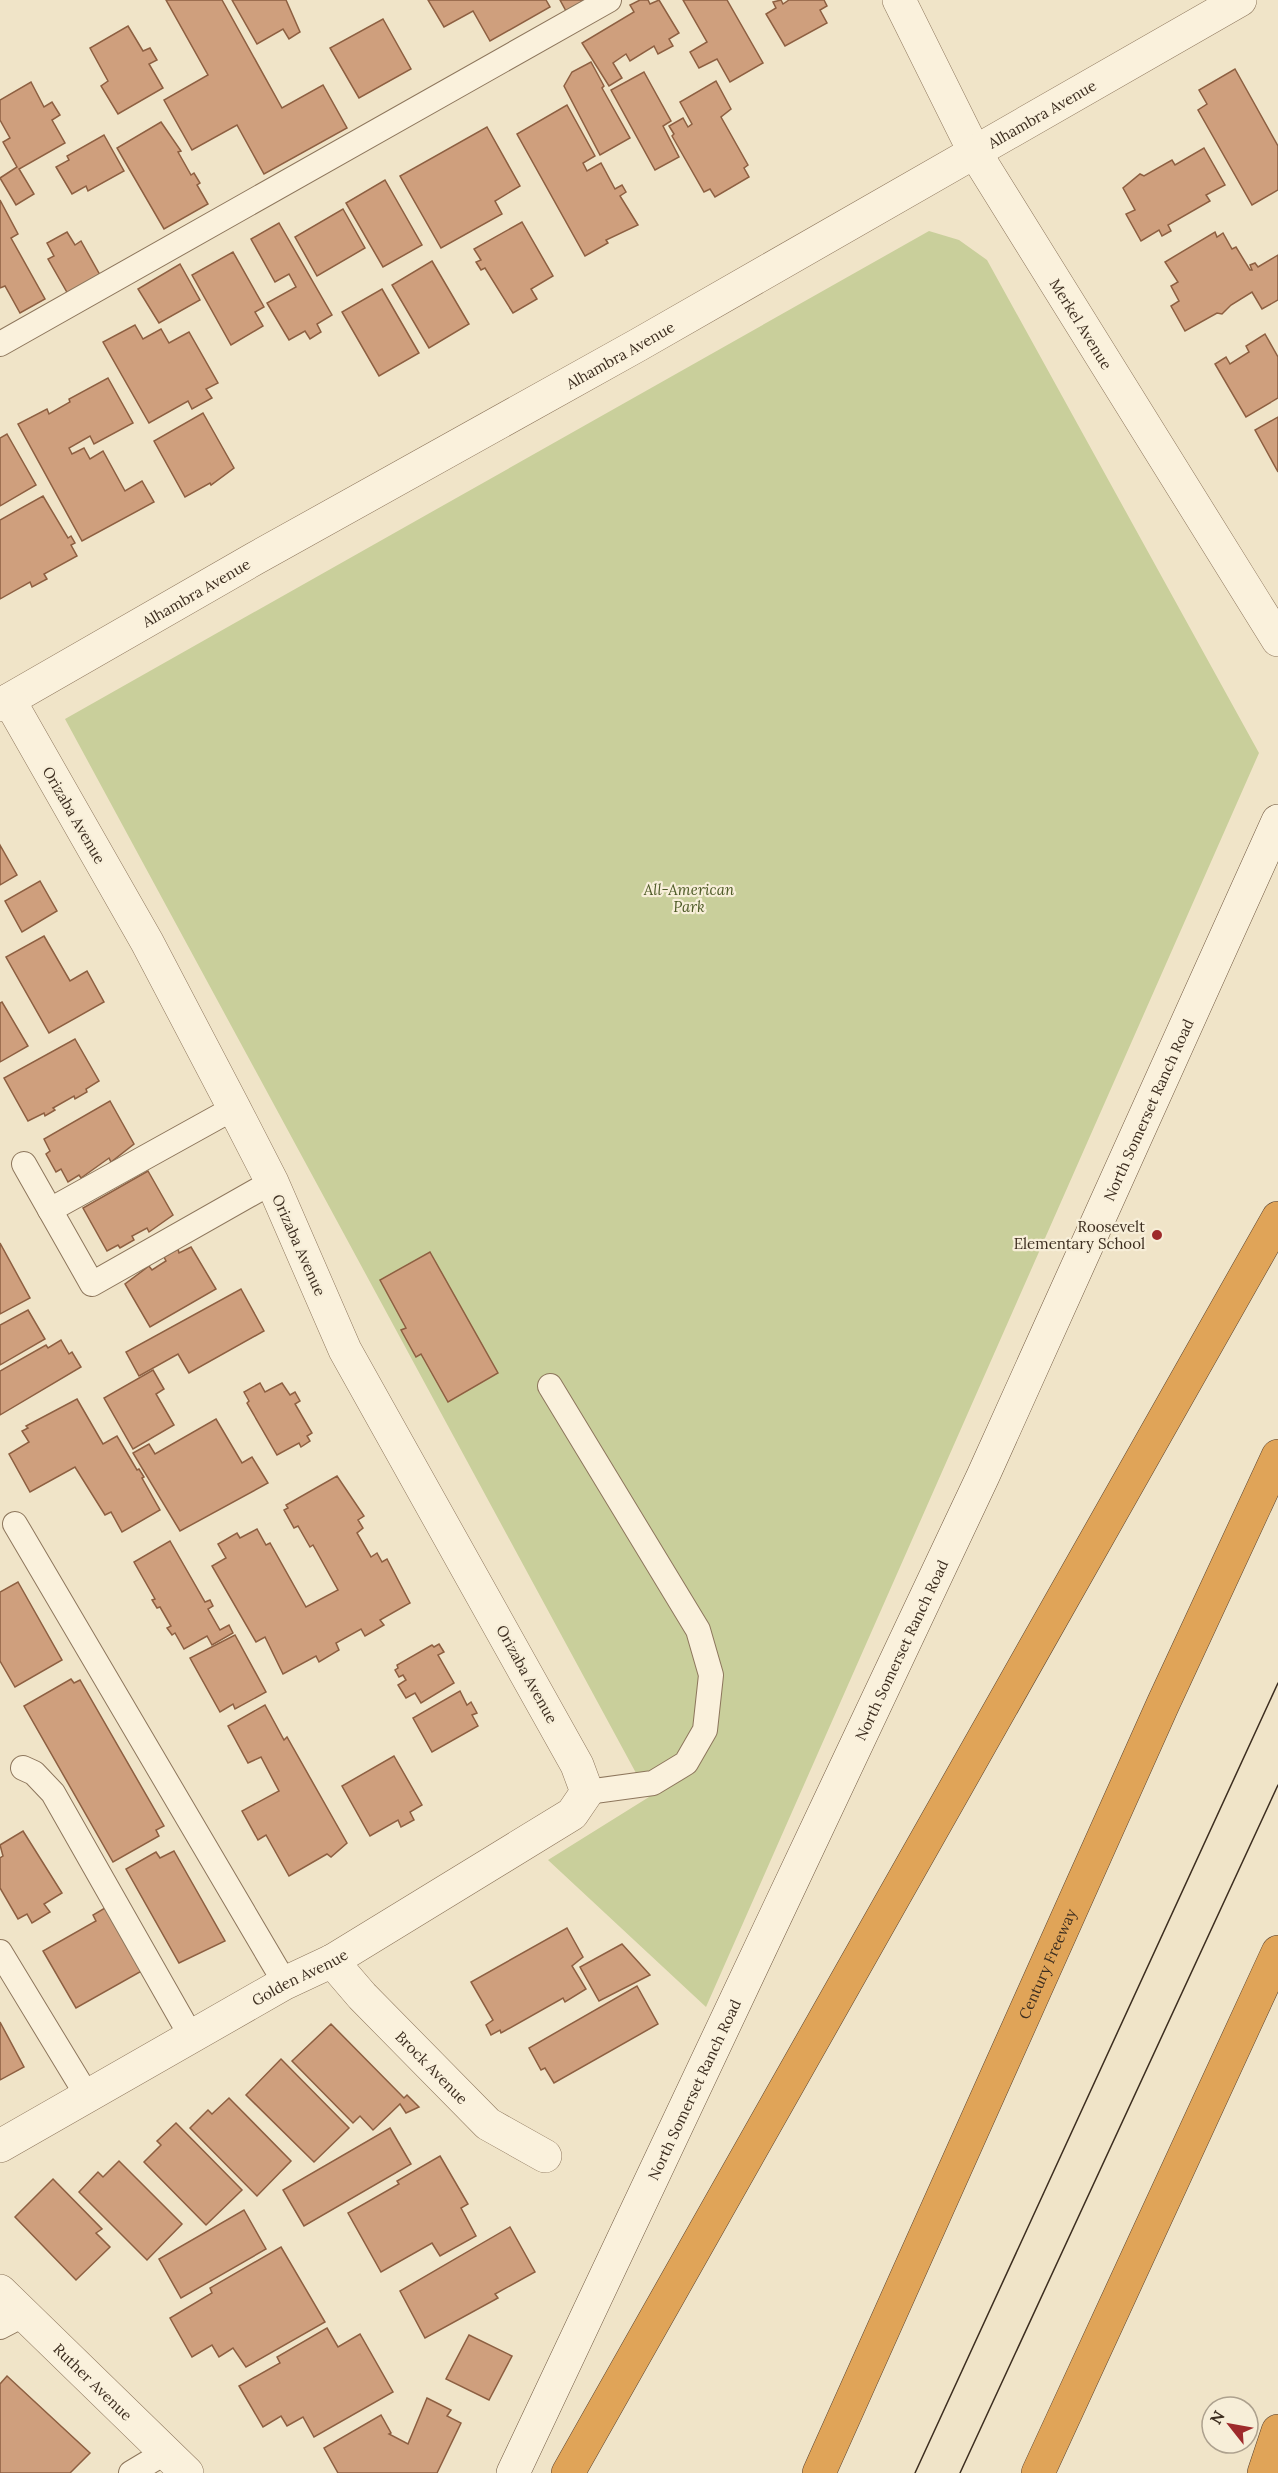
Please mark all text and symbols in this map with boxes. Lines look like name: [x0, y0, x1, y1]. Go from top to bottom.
street label: Alhambra Avenue: [984, 75, 1099, 153]
street label: Merkel Avenue: [1046, 275, 1117, 373]
street label: Alhambra Avenue: [561, 317, 678, 393]
street label: Alhambra Avenue: [138, 554, 253, 631]
street label: Orizaba Avenue: [38, 763, 110, 867]
park label: All-American Park: [643, 880, 735, 916]
street label: North Somerset Ranch Road: [1099, 1016, 1197, 1204]
street label: Orizaba Avenue: [268, 1191, 330, 1299]
place label: Roosevelt Elementary School: [1014, 1217, 1145, 1253]
marker: Roosevelt Elementary School: [1150, 1228, 1164, 1242]
street label: North Somerset Ranch Road: [850, 1556, 952, 1743]
street label: Orizaba Avenue: [492, 1622, 562, 1726]
street label: Century Freeway: [1014, 1905, 1080, 2022]
street label: Golden Avenue: [248, 1944, 351, 2010]
street label: North Somerset Ranch Road: [643, 1996, 745, 2183]
street label: Brock Avenue: [392, 2027, 472, 2108]
street label: Ruther Avenue: [50, 2339, 137, 2424]
north arrow: [1200, 2395, 1260, 2455]
text: N: [1205, 2407, 1229, 2428]

